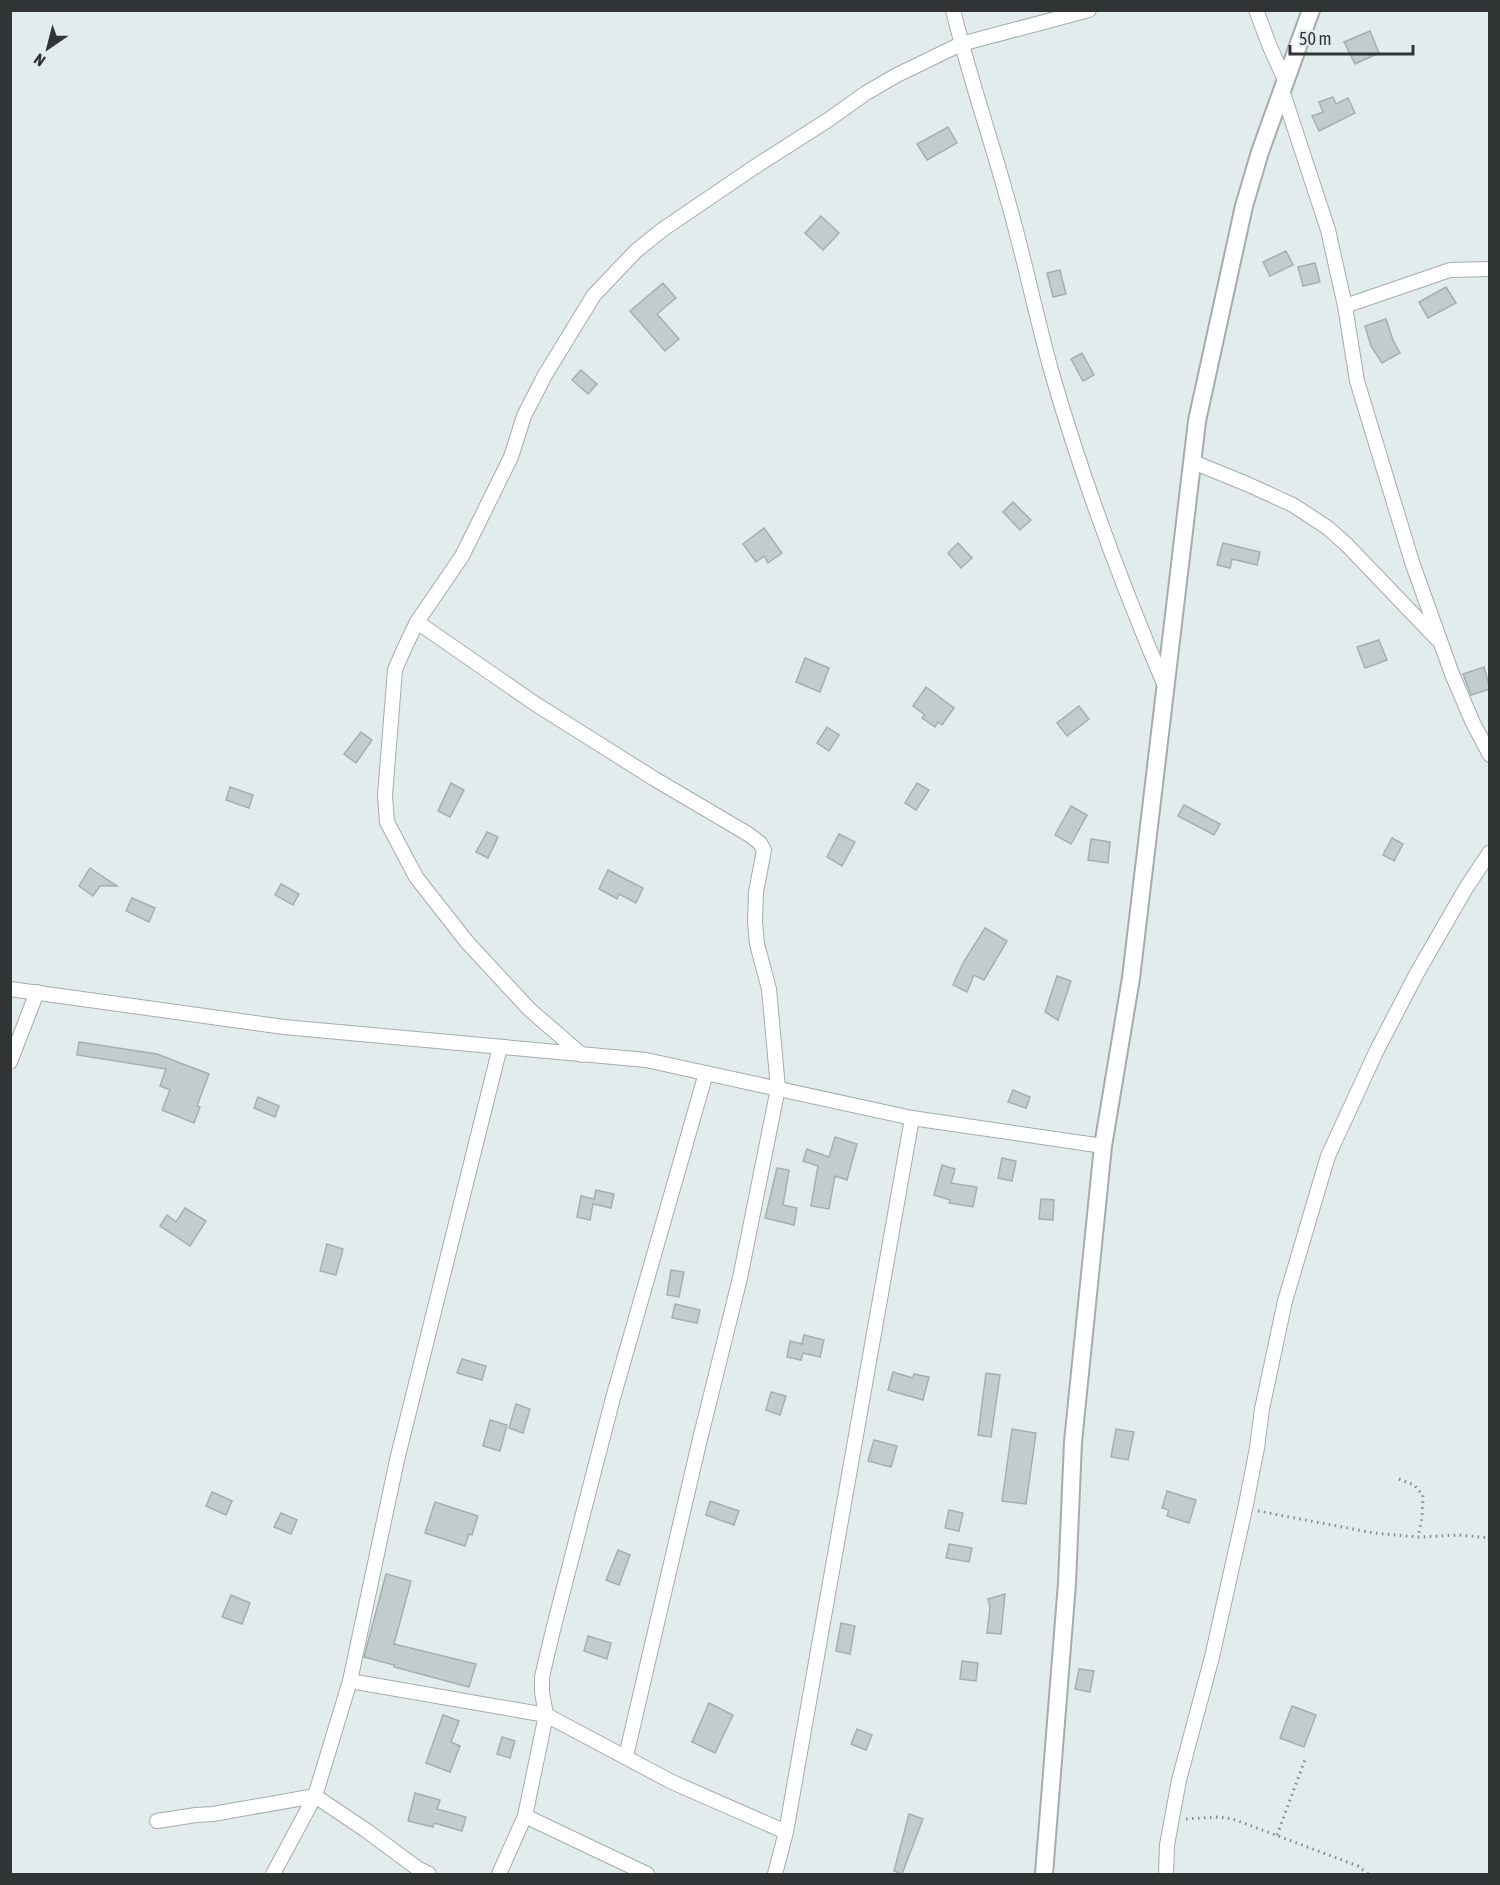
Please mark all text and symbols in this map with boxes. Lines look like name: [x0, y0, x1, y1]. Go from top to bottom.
north arrow: [18, 18, 78, 78]
scale bar: [1290, 18, 1413, 56]
text: 50 m: [1299, 28, 1331, 49]
text: N: [30, 50, 48, 70]

